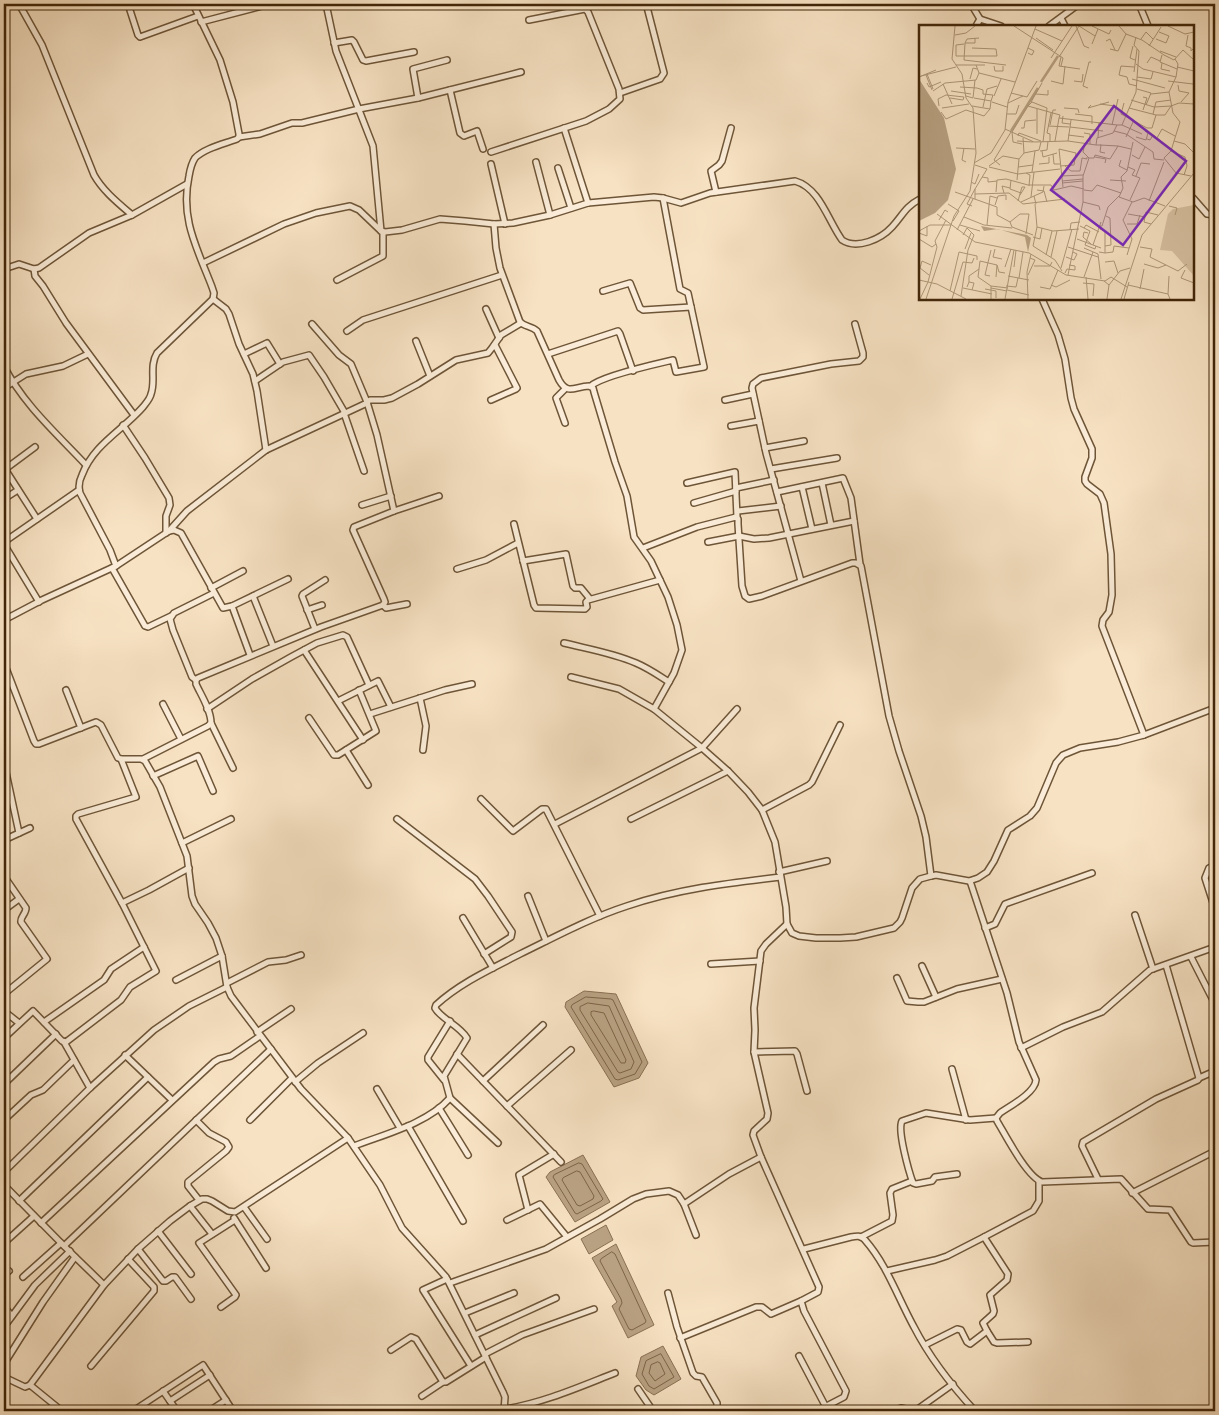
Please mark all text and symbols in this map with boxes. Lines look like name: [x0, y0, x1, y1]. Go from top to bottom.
inset map: [919, 25, 1194, 300]

